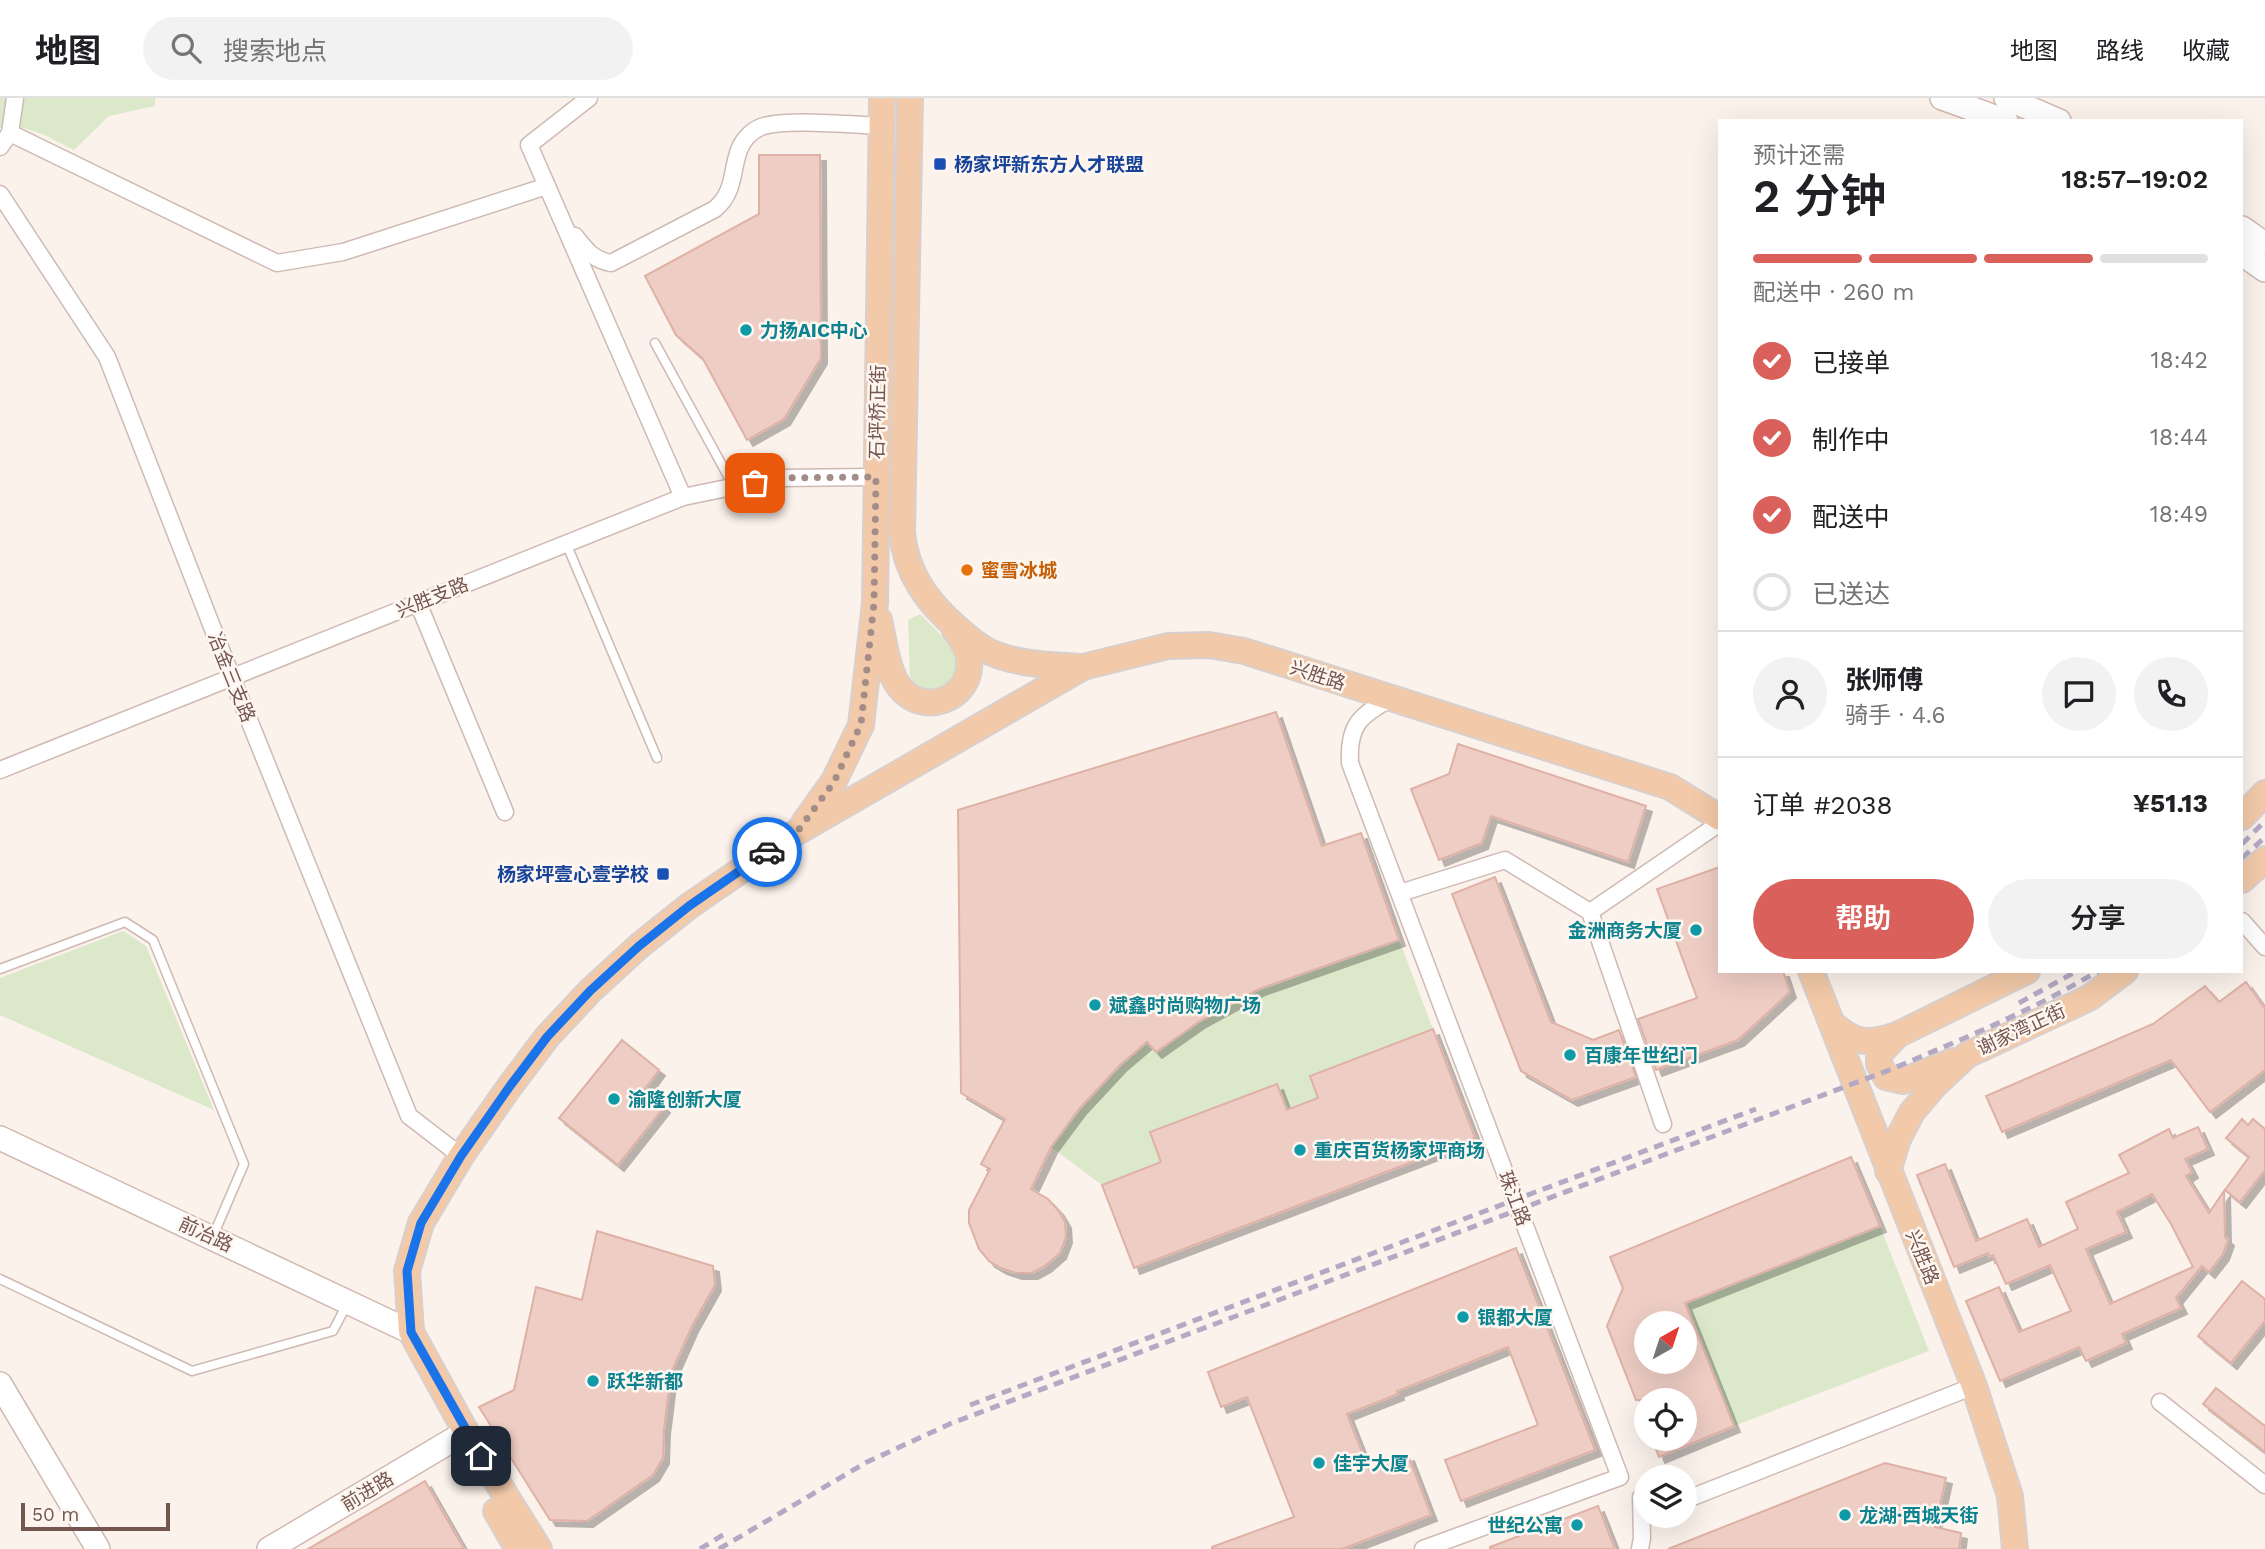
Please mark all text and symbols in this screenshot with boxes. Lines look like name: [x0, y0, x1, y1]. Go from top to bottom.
search box: [143, 17, 633, 80]
icon: search: [167, 29, 205, 67]
text: 地图: [35, 31, 101, 70]
text: 搜索地点: [223, 36, 327, 66]
text: 地图: [2010, 37, 2058, 65]
text: 路线: [2096, 37, 2144, 65]
text: 收藏: [2182, 37, 2230, 65]
text: 预计还需: [1753, 142, 1845, 169]
place label: 杨家坪新东方人才联盟: [954, 153, 1144, 176]
marker: 杨家坪新东方人才联盟: [932, 156, 948, 172]
text: 18:57–19:02: [2061, 164, 2208, 194]
text: 2 分钟: [1753, 169, 1886, 223]
text: 配送中 · 260 m: [1753, 279, 1914, 306]
place label: 力扬AIC中心: [760, 319, 868, 342]
marker: 力扬AIC中心: [738, 322, 754, 338]
icon: check: [1753, 342, 1791, 380]
text: 18:42: [2151, 347, 2208, 374]
text: 已接单: [1812, 348, 1890, 378]
street label: 石坪桥正街: [865, 364, 890, 460]
icon: check: [1753, 419, 1791, 457]
text: 18:44: [2150, 424, 2208, 451]
text: 制作中: [1812, 425, 1890, 455]
pin: [725, 453, 785, 513]
icon: bag: [736, 464, 774, 502]
icon: check: [1753, 496, 1791, 534]
text: 18:49: [2150, 501, 2208, 528]
text: 配送中: [1812, 502, 1890, 532]
place label: 蜜雪冰城: [981, 559, 1057, 582]
marker: 蜜雪冰城: [959, 562, 975, 578]
street label: 兴胜支路: [393, 573, 472, 622]
text: 已送达: [1812, 579, 1890, 609]
street label: 冶金三支路: [203, 629, 260, 726]
street label: 兴胜路: [1287, 656, 1349, 695]
button: person: [1753, 657, 1827, 731]
button: chat: [2042, 657, 2116, 731]
button: phone: [2134, 657, 2208, 731]
text: 张师傅: [1845, 665, 1923, 695]
text: 骑手 · 4.6: [1845, 702, 1945, 729]
text: ¥51.13: [2133, 788, 2208, 818]
text: 订单 #2038: [1753, 790, 1892, 820]
courier: [732, 817, 802, 887]
icon: car: [748, 833, 786, 871]
place label: 杨家坪壹心壹学校: [497, 863, 649, 886]
marker: 杨家坪壹心壹学校: [655, 866, 671, 882]
button: 帮助: [1753, 879, 1974, 959]
button: 分享: [1988, 879, 2208, 959]
place label: 金洲商务大厦: [1568, 919, 1682, 942]
marker: 金洲商务大厦: [1688, 922, 1704, 938]
place label: 斌鑫时尚购物广场: [1109, 994, 1261, 1017]
marker: 斌鑫时尚购物广场: [1087, 997, 1103, 1013]
street label: 谢家湾正街: [1973, 999, 2069, 1060]
place label: 百康年世纪门: [1584, 1044, 1698, 1067]
marker: 百康年世纪门: [1562, 1047, 1578, 1063]
place label: 渝隆创新大厦: [628, 1088, 742, 1111]
marker: 渝隆创新大厦: [606, 1091, 622, 1107]
place label: 重庆百货杨家坪商场: [1314, 1139, 1485, 1162]
marker: 重庆百货杨家坪商场: [1292, 1142, 1308, 1158]
street label: 珠江路: [1494, 1167, 1535, 1229]
street label: 前冶路: [175, 1212, 236, 1257]
street label: 兴胜路: [1901, 1226, 1944, 1288]
place label: 银都大厦: [1477, 1306, 1553, 1329]
marker: 银都大厦: [1455, 1309, 1471, 1325]
north arrow: [1634, 1311, 1698, 1374]
map controls: [1634, 1311, 1697, 1528]
place label: 跃华新都: [607, 1370, 683, 1393]
marker: 跃华新都: [585, 1373, 601, 1389]
button: locate: [1634, 1388, 1697, 1451]
pin: [451, 1426, 511, 1486]
icon: home: [462, 1437, 500, 1475]
place label: 佳宇大厦: [1333, 1452, 1409, 1475]
marker: 佳宇大厦: [1311, 1455, 1327, 1471]
button: layers: [1634, 1465, 1697, 1528]
street label: 前进路: [337, 1467, 398, 1516]
scale bar: [21, 1500, 170, 1532]
text: 50 m: [32, 1503, 79, 1526]
place label: 龙湖·西城天街: [1859, 1504, 1978, 1527]
marker: 龙湖·西城天街: [1837, 1507, 1853, 1523]
place label: 世纪公寓: [1487, 1514, 1563, 1537]
marker: 世纪公寓: [1569, 1517, 1585, 1533]

